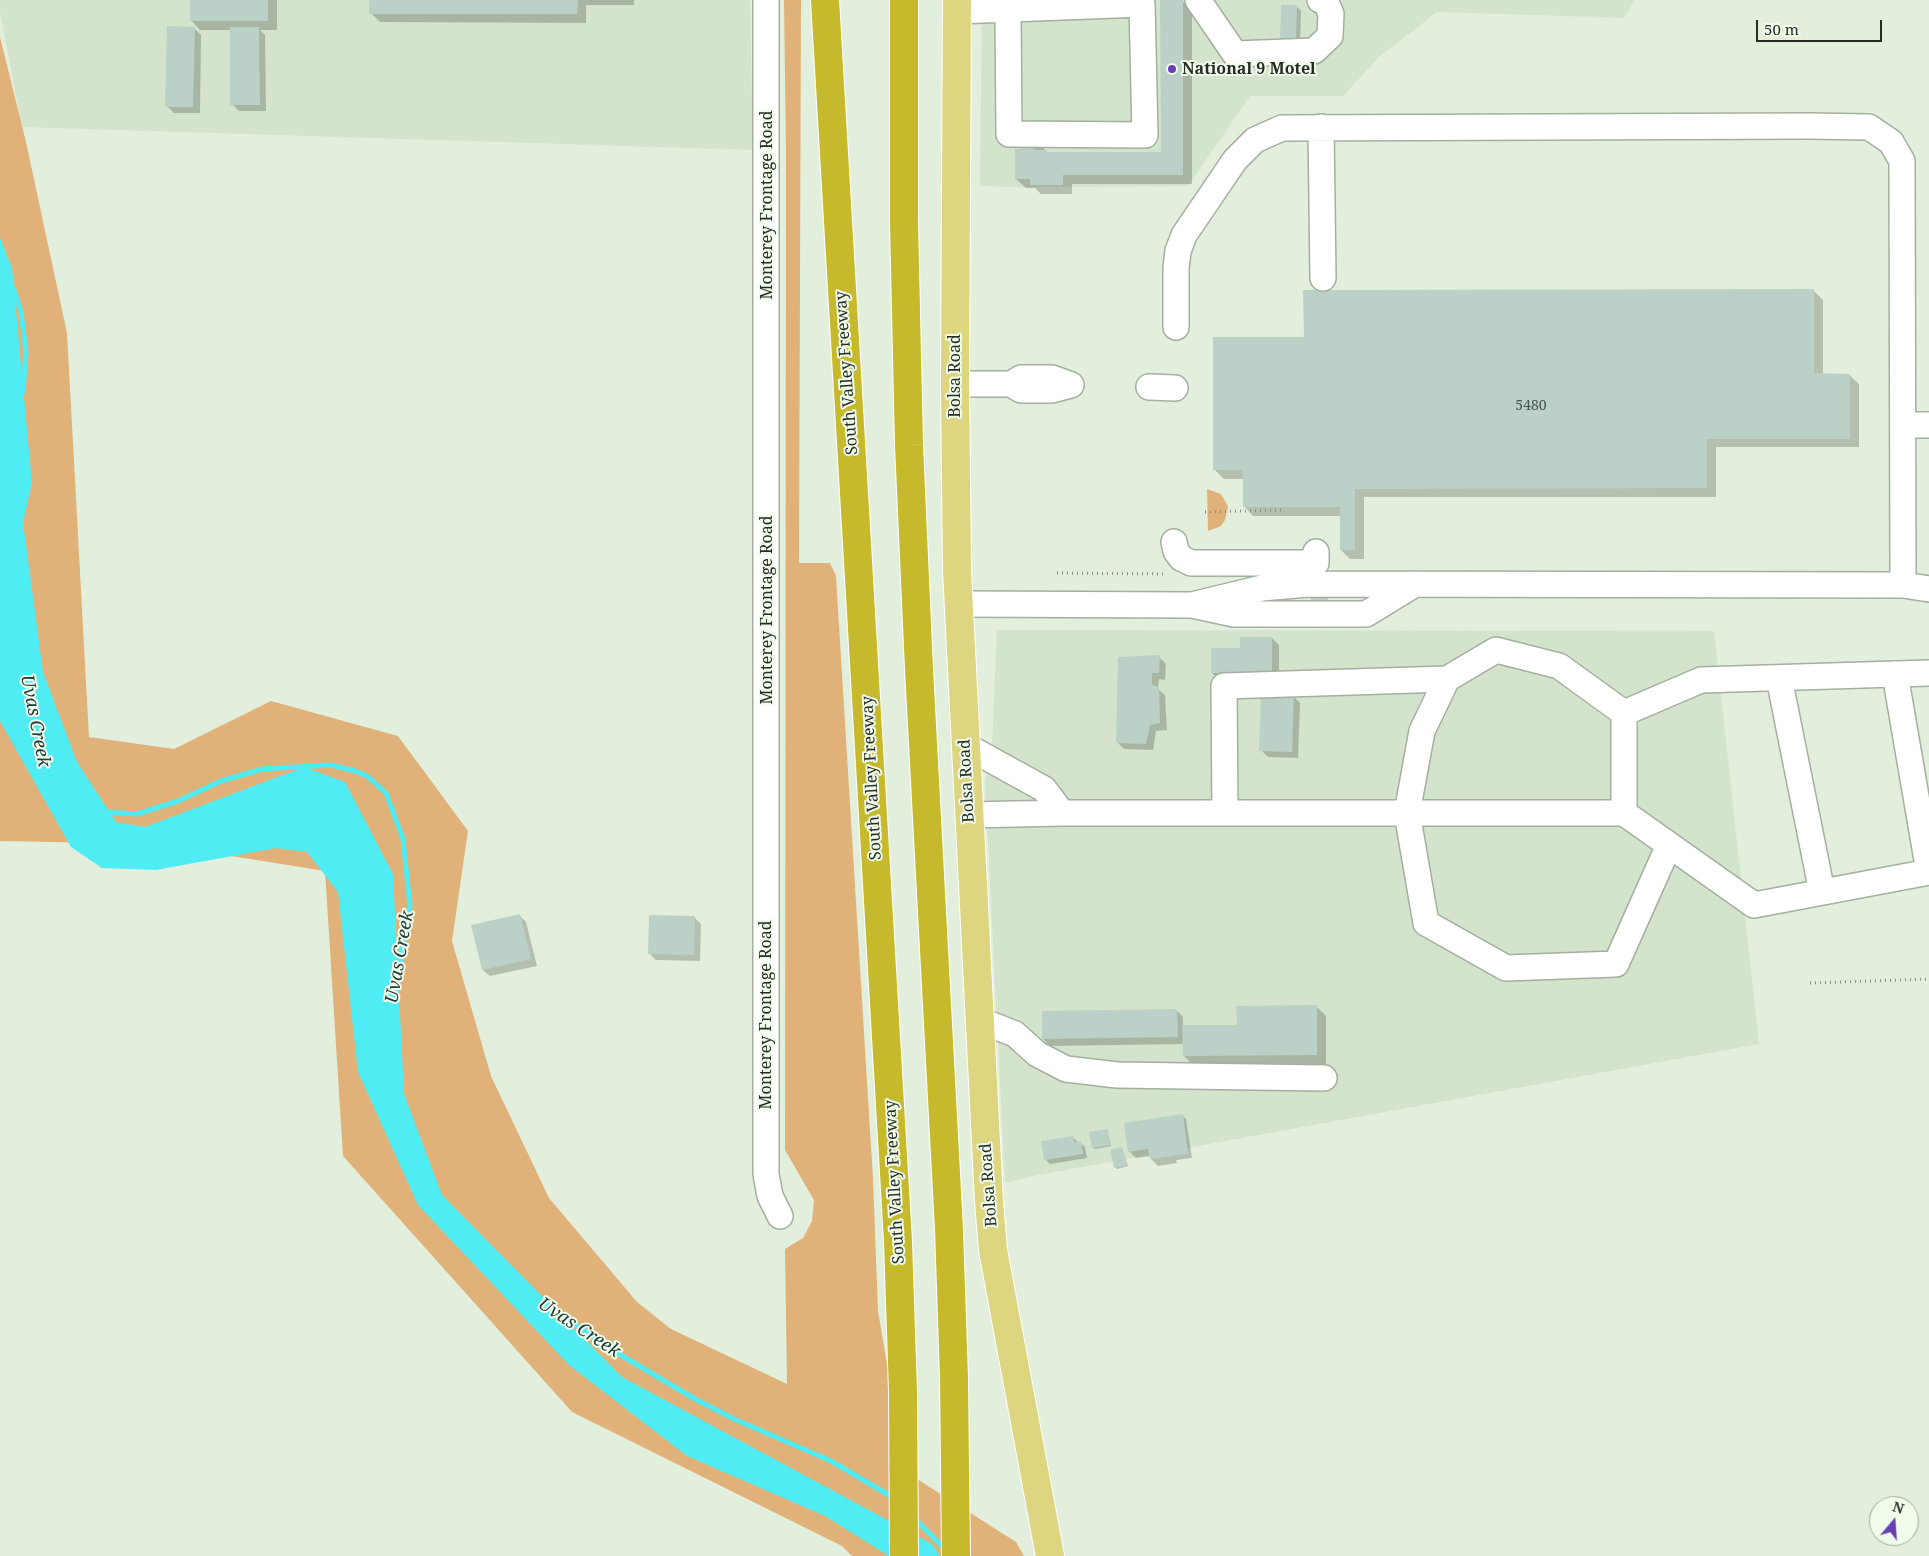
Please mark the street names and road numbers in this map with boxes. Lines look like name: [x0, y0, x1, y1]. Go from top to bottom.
street label: Monterey Frontage Road: [757, 110, 777, 300]
street label: South Valley Freeway: [832, 290, 862, 456]
street label: Bolsa Road: [945, 334, 965, 418]
street label: Monterey Frontage Road: [757, 515, 777, 705]
street label: South Valley Freeway: [858, 696, 886, 860]
street label: Bolsa Road: [955, 739, 979, 823]
street label: Monterey Frontage Road: [756, 920, 776, 1110]
street label: South Valley Freeway: [881, 1100, 909, 1264]
street label: Bolsa Road: [977, 1143, 1001, 1227]

